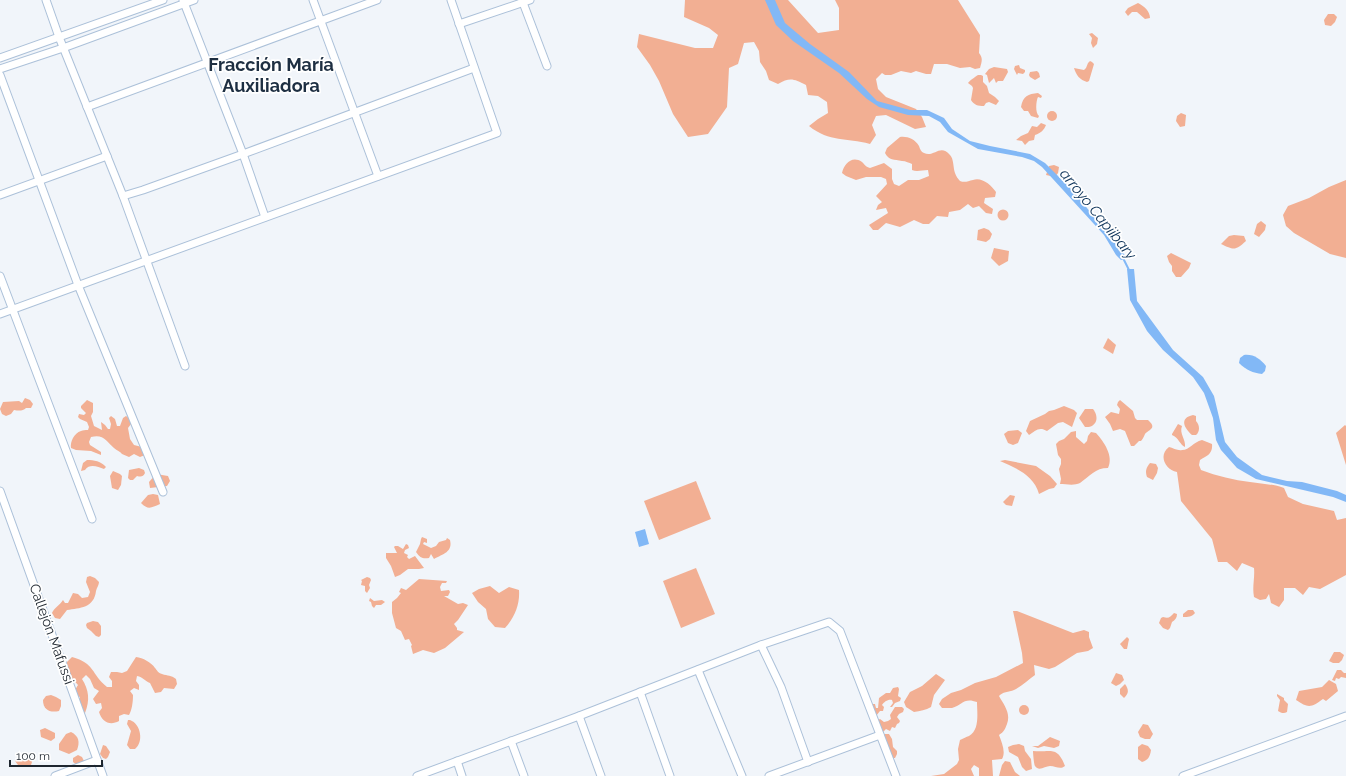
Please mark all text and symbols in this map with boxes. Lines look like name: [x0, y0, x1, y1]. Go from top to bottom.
district label: Fracción María Auxiliadora: [208, 54, 334, 96]
water label: arroyo Capiibary: [1056, 165, 1140, 263]
street label: Callejón Mafussi: [26, 582, 78, 686]
scale bar: [10, 742, 102, 768]
text: 100 m: [16, 749, 50, 763]

